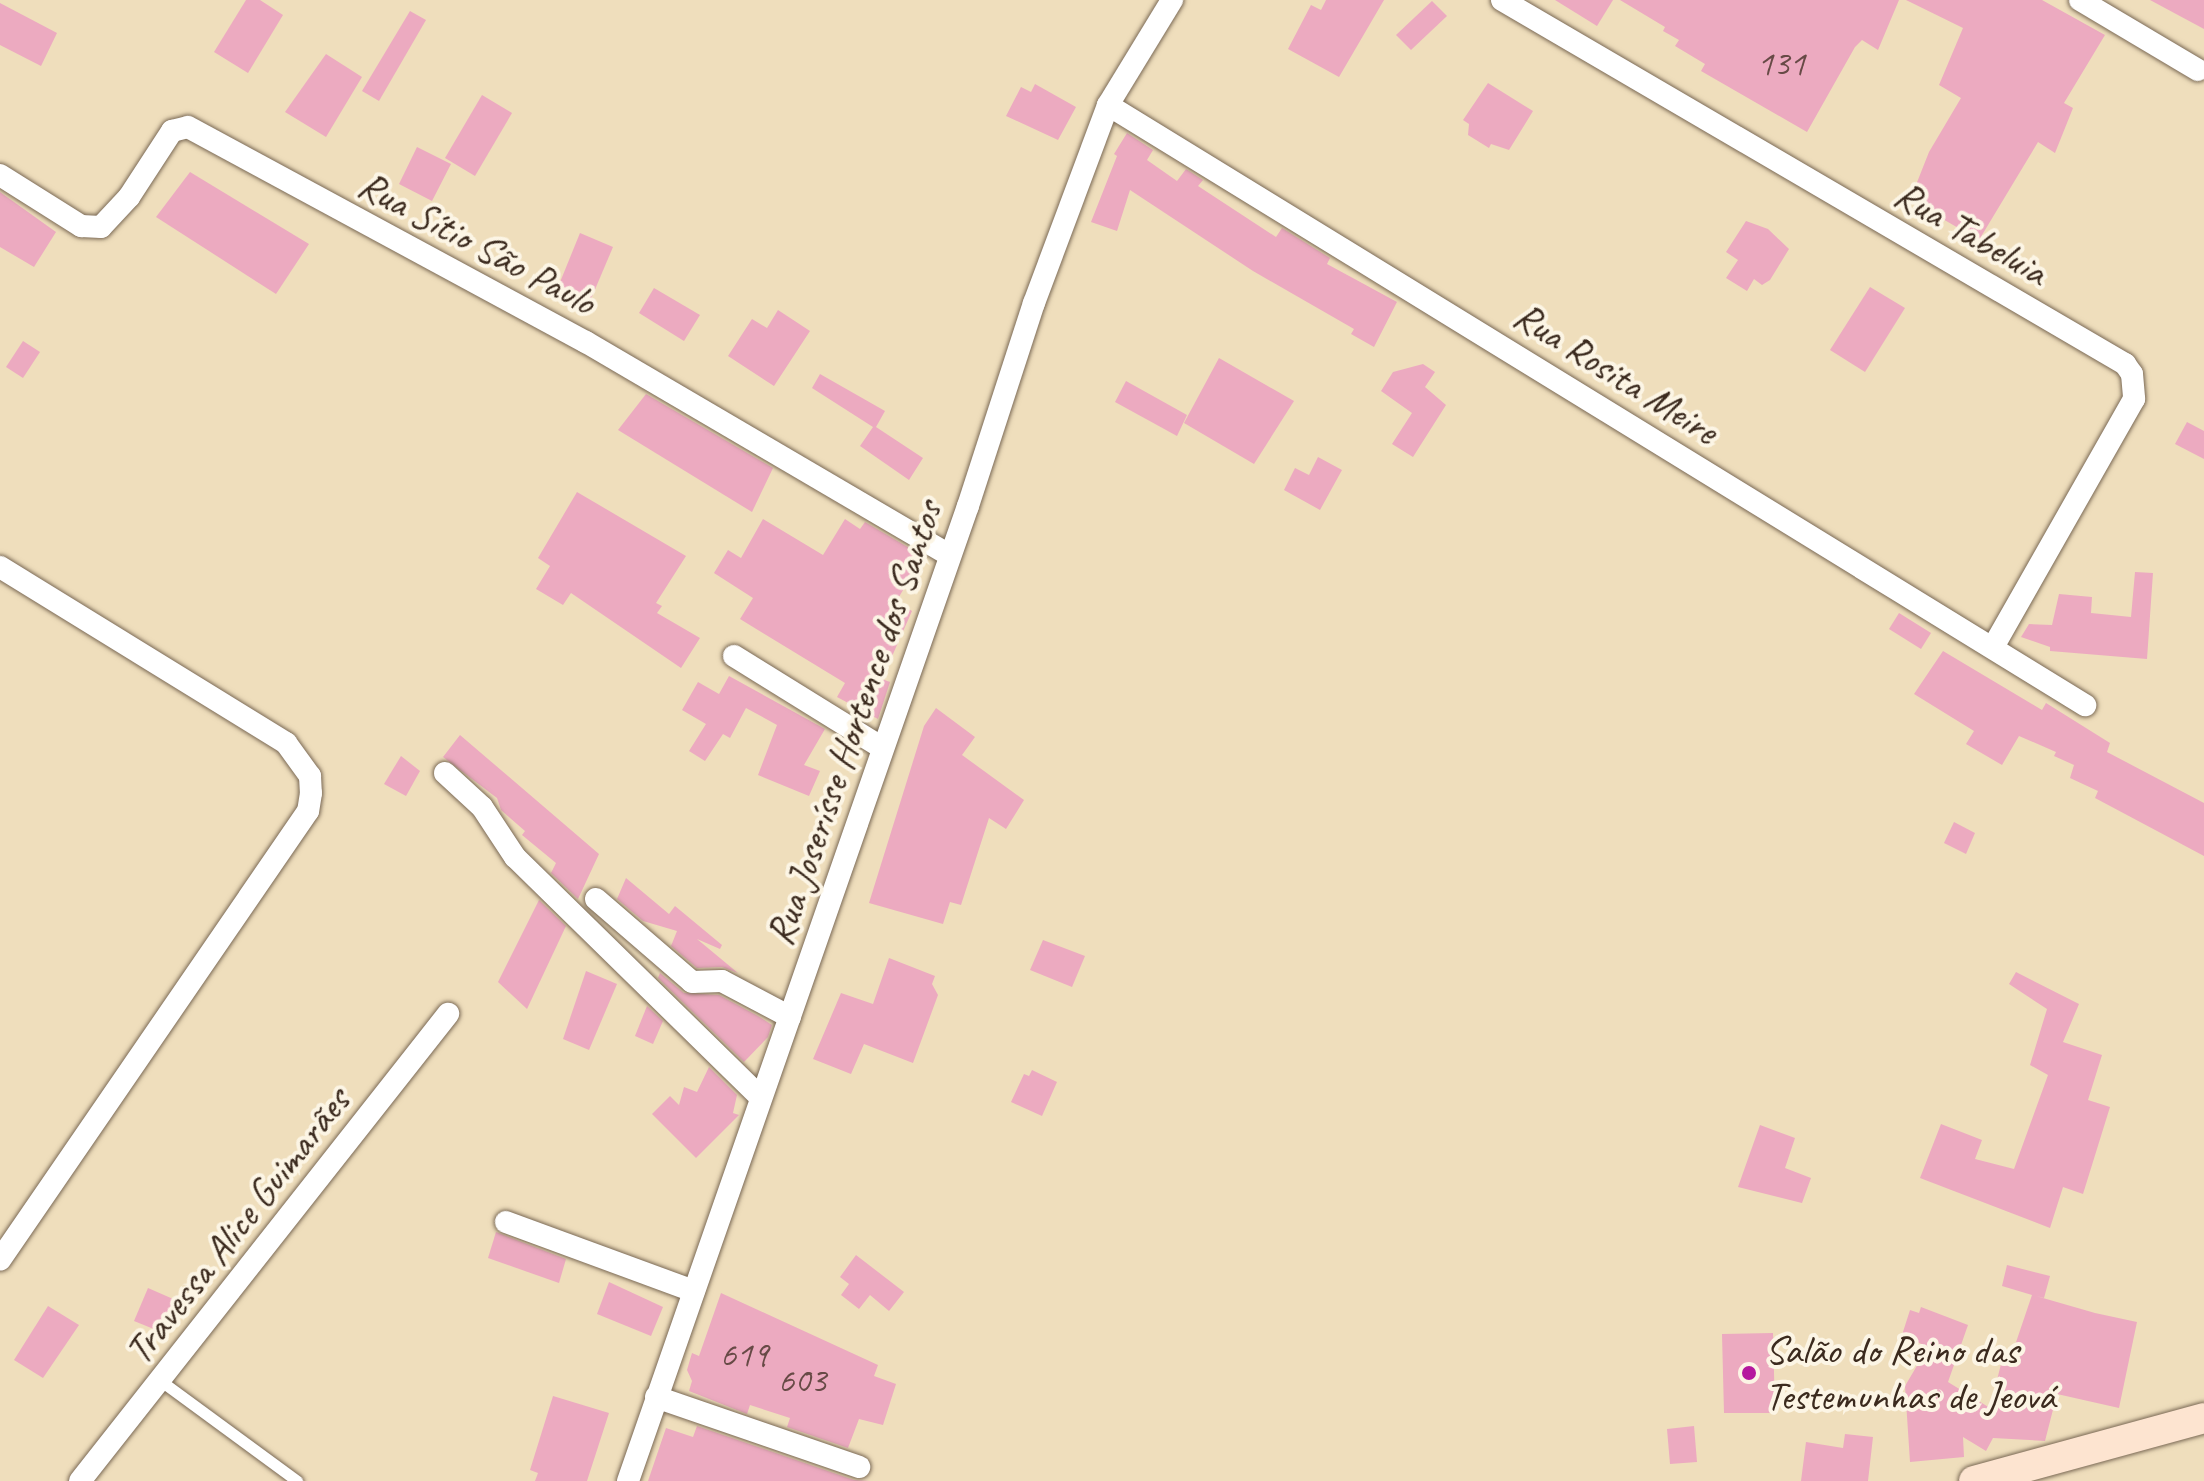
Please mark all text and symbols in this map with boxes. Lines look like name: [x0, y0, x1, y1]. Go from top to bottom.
house number: 131: [1757, 42, 1805, 86]
street label: Rua Sítio São Paulo: [350, 160, 604, 326]
street label: Rua Tabeluia: [1886, 170, 2056, 296]
street label: Rua Rosita Meire: [1504, 291, 1728, 455]
street label: Rua Joserísse Hortence dos Santos: [755, 495, 953, 951]
street label: Travessa Alice Guimarães: [114, 1079, 360, 1373]
place label: Salão do Reino das Testemunhas de Jeová: [1765, 1326, 2055, 1420]
house number: 619: [720, 1333, 768, 1377]
house number: 603: [778, 1359, 826, 1403]
marker: Salão do Reino das Testemunhas de Jeová: [1740, 1364, 1758, 1382]

